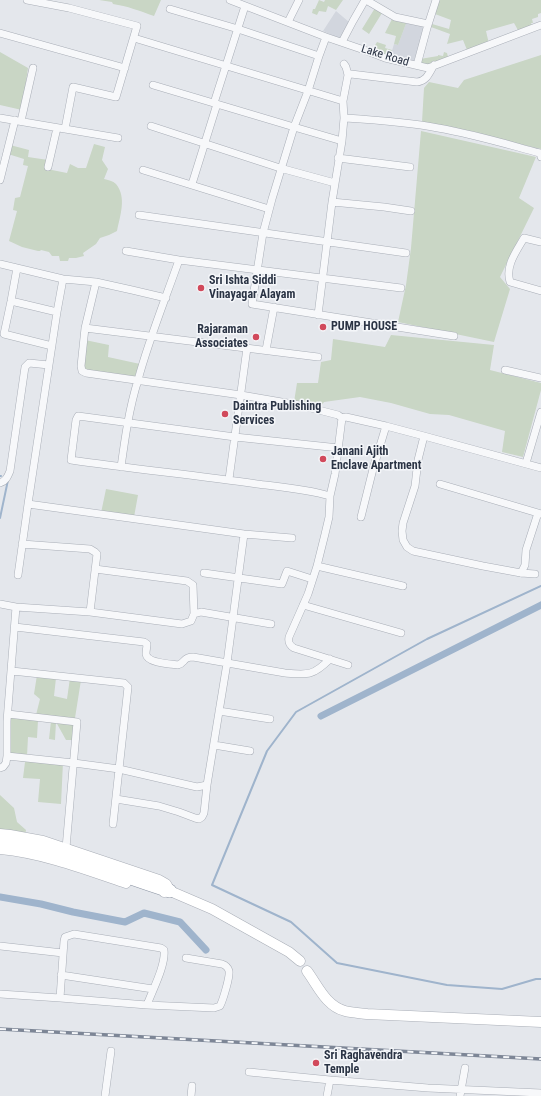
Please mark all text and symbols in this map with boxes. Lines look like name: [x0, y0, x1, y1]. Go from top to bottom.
street label: Lake Road: [359, 42, 411, 70]
place label: Sri Ishta Siddi Vinayagar Alayam: [209, 274, 295, 302]
marker: Sri Ishta Siddi Vinayagar Alayam: [196, 283, 206, 293]
place label: PUMP HOUSE: [331, 320, 397, 334]
marker: PUMP HOUSE: [318, 322, 328, 332]
place label: Rajaraman Associates: [195, 323, 248, 351]
marker: Rajaraman Associates: [251, 332, 261, 342]
place label: Daintra Publishing Services: [233, 400, 321, 428]
marker: Daintra Publishing Services: [220, 409, 230, 419]
place label: Janani Ajith Enclave Apartment: [331, 445, 421, 473]
marker: Janani Ajith Enclave Apartment: [318, 454, 328, 464]
place label: Sri Raghavendra Temple: [324, 1049, 402, 1077]
marker: Sri Raghavendra Temple: [311, 1058, 321, 1068]

